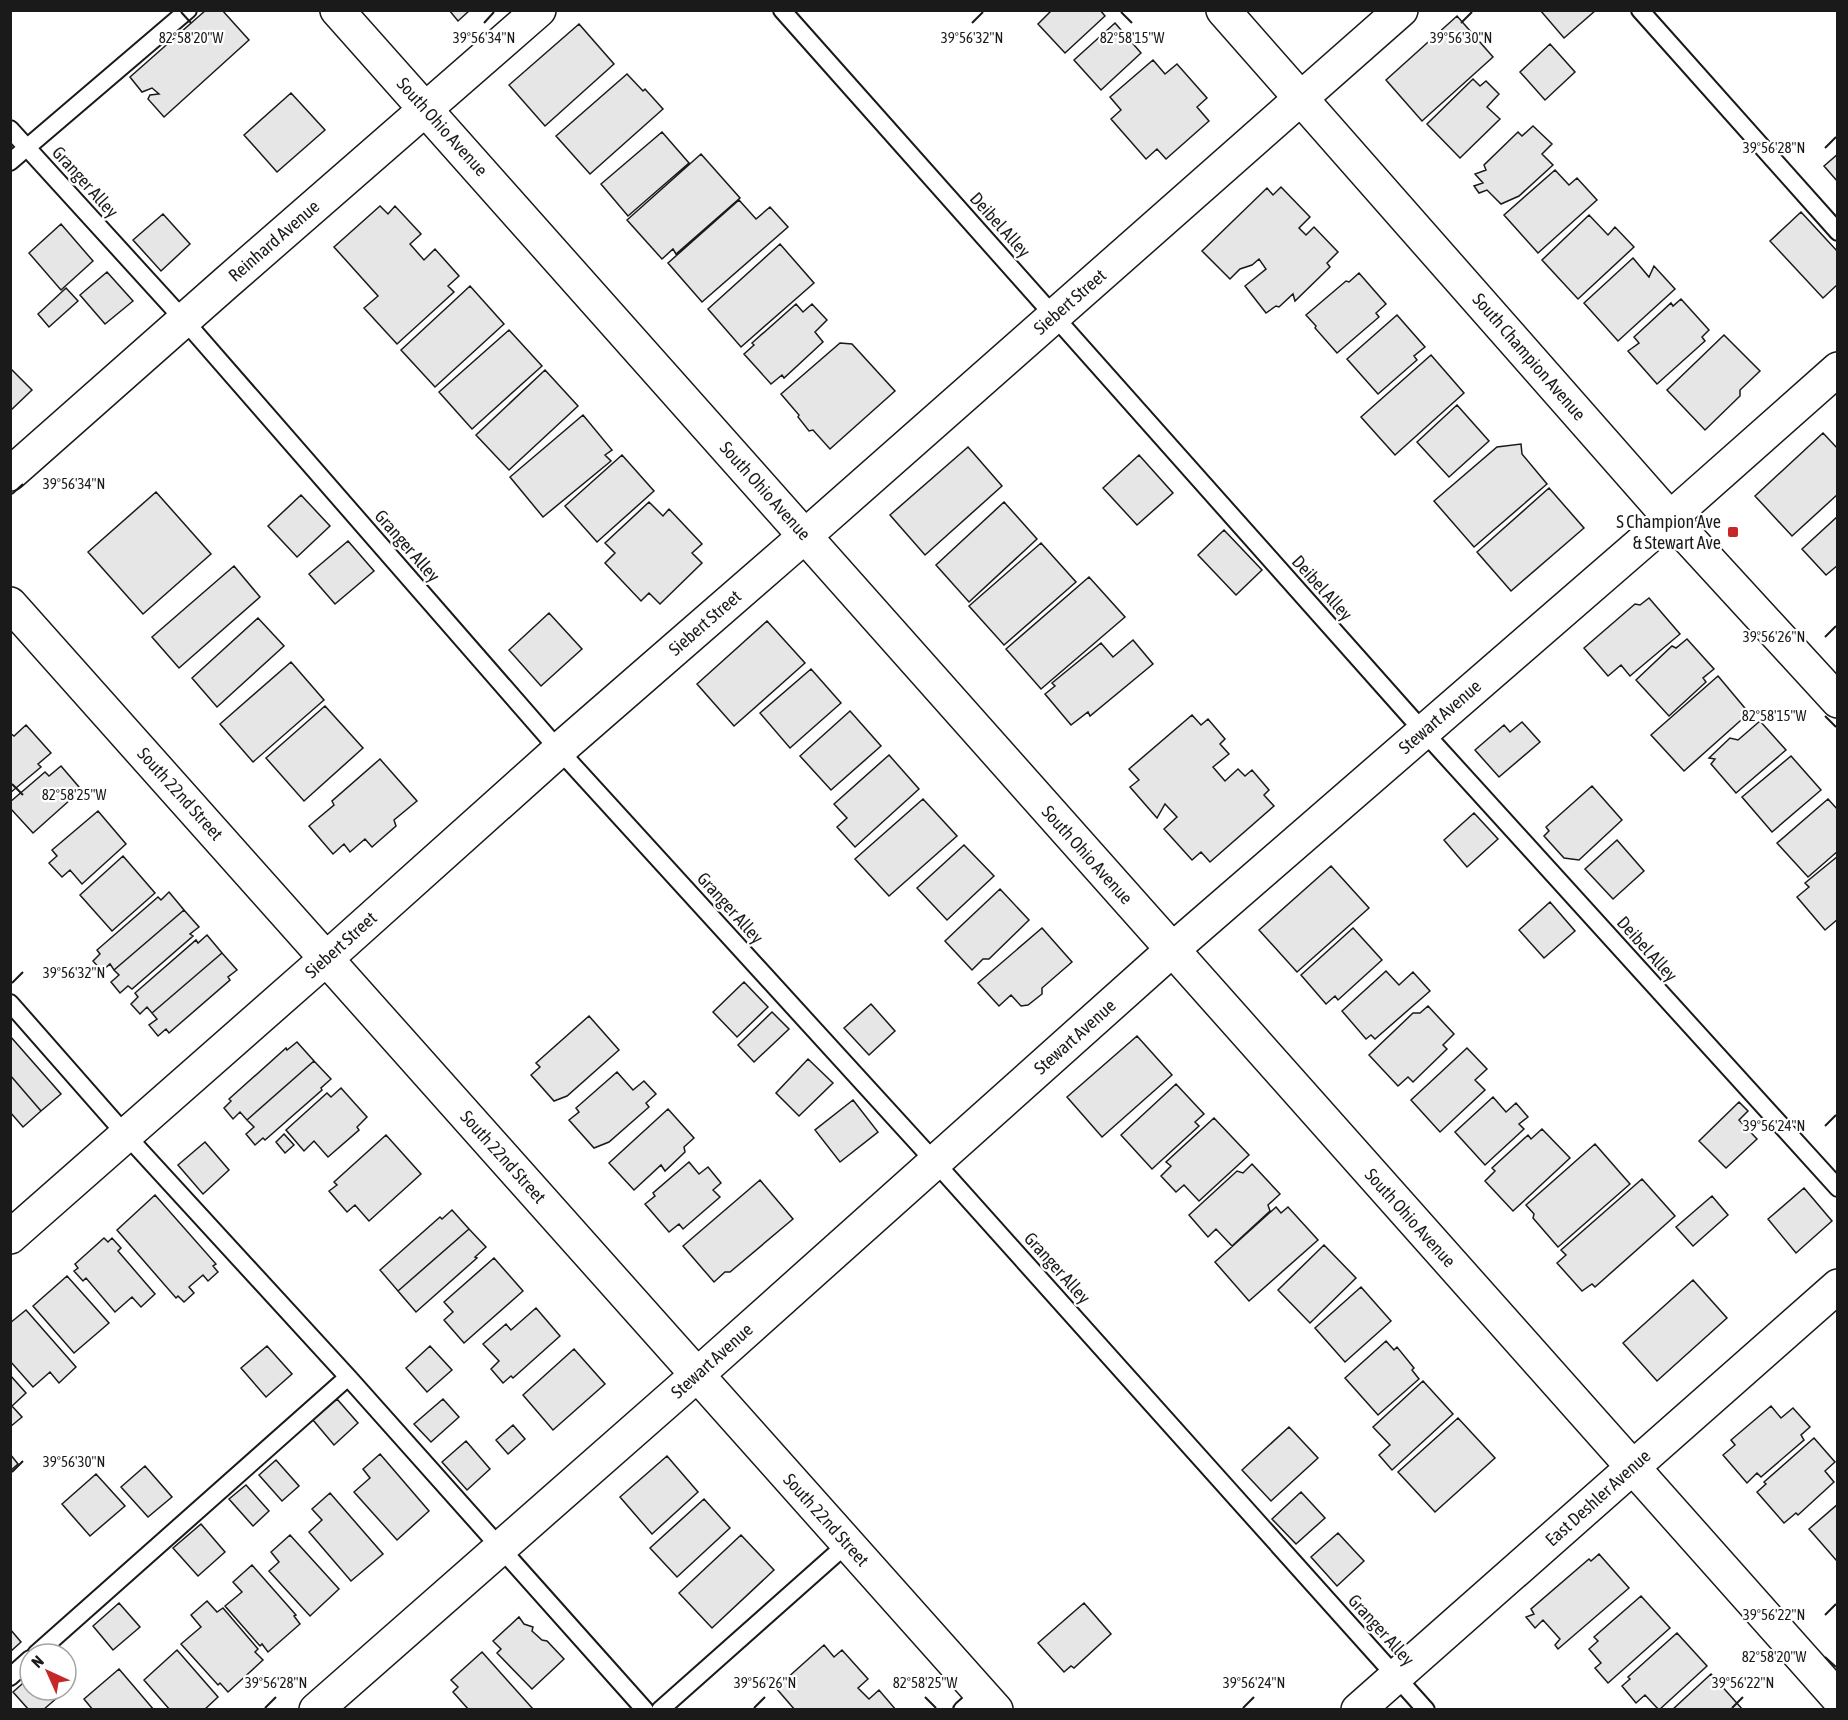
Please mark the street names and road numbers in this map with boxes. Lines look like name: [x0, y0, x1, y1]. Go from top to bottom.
street label: South Ohio Avenue: [393, 73, 492, 180]
street label: Granger Alley: [48, 142, 123, 222]
street label: Deibel Alley: [966, 188, 1035, 261]
street label: Reinhard Avenue: [224, 196, 323, 286]
street label: Siebert Street: [1029, 265, 1110, 339]
street label: South Champion Avenue: [1469, 289, 1590, 424]
street label: South Ohio Avenue: [716, 437, 815, 544]
street label: Granger Alley: [370, 505, 444, 586]
street label: Deibel Alley: [1288, 551, 1357, 624]
street label: Siebert Street: [664, 586, 745, 660]
street label: Stewart Avenue: [1394, 675, 1485, 758]
street label: South 22nd Street: [133, 743, 227, 844]
street label: South Ohio Avenue: [1038, 801, 1137, 908]
street label: Granger Alley: [693, 868, 768, 948]
street label: Siebert Street: [301, 907, 381, 982]
street label: Deibel Alley: [1613, 912, 1682, 985]
street label: Stewart Avenue: [1030, 995, 1120, 1079]
street label: South 22nd Street: [456, 1106, 550, 1207]
street label: South Ohio Avenue: [1361, 1164, 1460, 1271]
street label: Granger Alley: [1020, 1228, 1095, 1308]
street label: Stewart Avenue: [667, 1319, 757, 1403]
street label: East Deshler Avenue: [1541, 1445, 1654, 1550]
street label: South 22nd Street: [779, 1469, 873, 1570]
street label: Granger Alley: [1344, 1590, 1419, 1670]

